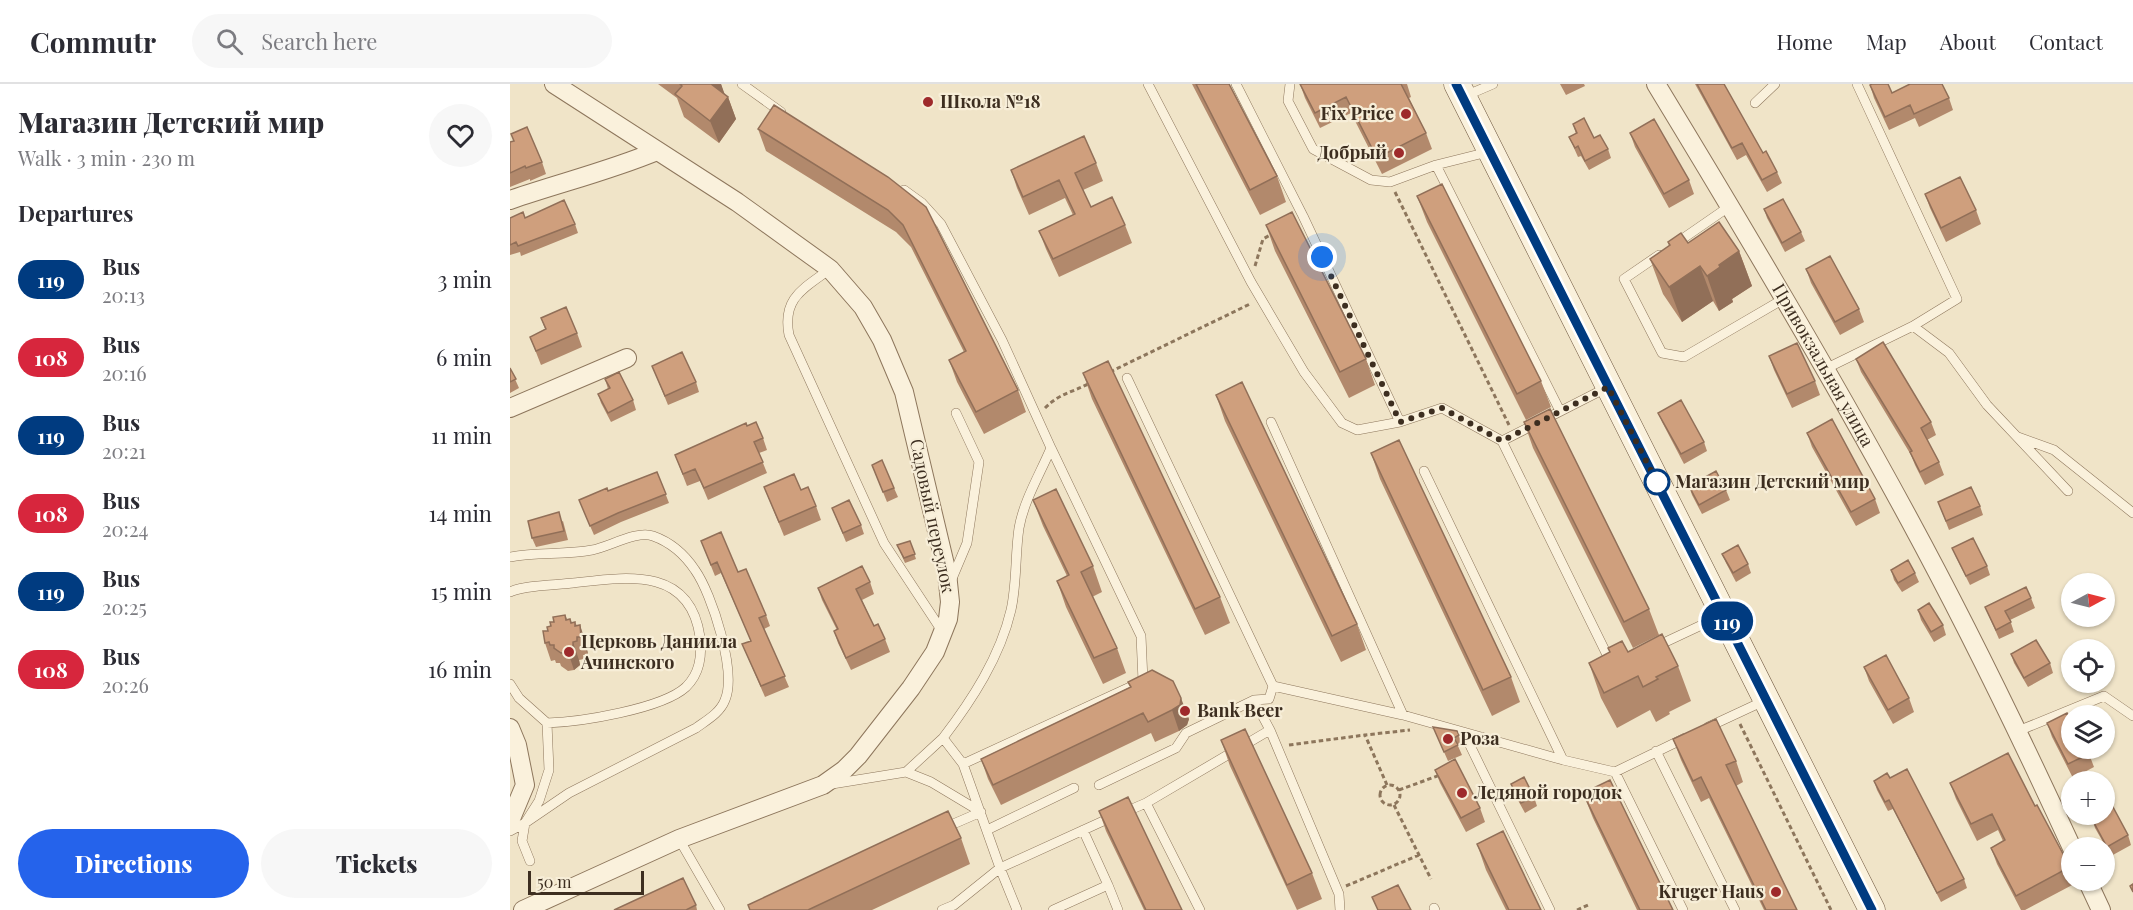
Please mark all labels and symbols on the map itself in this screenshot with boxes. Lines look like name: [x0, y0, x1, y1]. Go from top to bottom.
place label: Школа №18: [940, 89, 1041, 113]
marker: Школа №18: [921, 95, 935, 109]
place label: Fix Price: [1320, 101, 1394, 125]
marker: Fix Price: [1399, 107, 1413, 121]
place label: Добрый: [1317, 140, 1387, 164]
marker: Добрый: [1392, 146, 1406, 160]
your location: [1307, 242, 1337, 272]
street label: Привокзальная улица: [1767, 279, 1880, 451]
street label: Садовый переулок: [905, 437, 961, 595]
marker: Магазин Детский мир: [1644, 469, 1670, 495]
place label: Магазин Детский мир: [1675, 469, 1870, 493]
north arrow: [2061, 573, 2115, 627]
line badge: 119: [1692, 602, 1762, 640]
place label: Церковь Даниила Ачинского: [580, 629, 738, 674]
marker: Церковь Даниила Ачинского: [562, 645, 576, 659]
place label: Bank Beer: [1197, 698, 1283, 722]
marker: Bank Beer: [1178, 704, 1192, 718]
place label: Роза: [1460, 726, 1500, 750]
marker: Роза: [1441, 732, 1455, 746]
place label: Ледяной городок: [1473, 780, 1622, 804]
marker: Ледяной городок: [1455, 786, 1469, 800]
scale bar: [528, 868, 644, 896]
place label: Kruger Haus: [1658, 879, 1764, 903]
marker: Kruger Haus: [1769, 885, 1783, 899]

